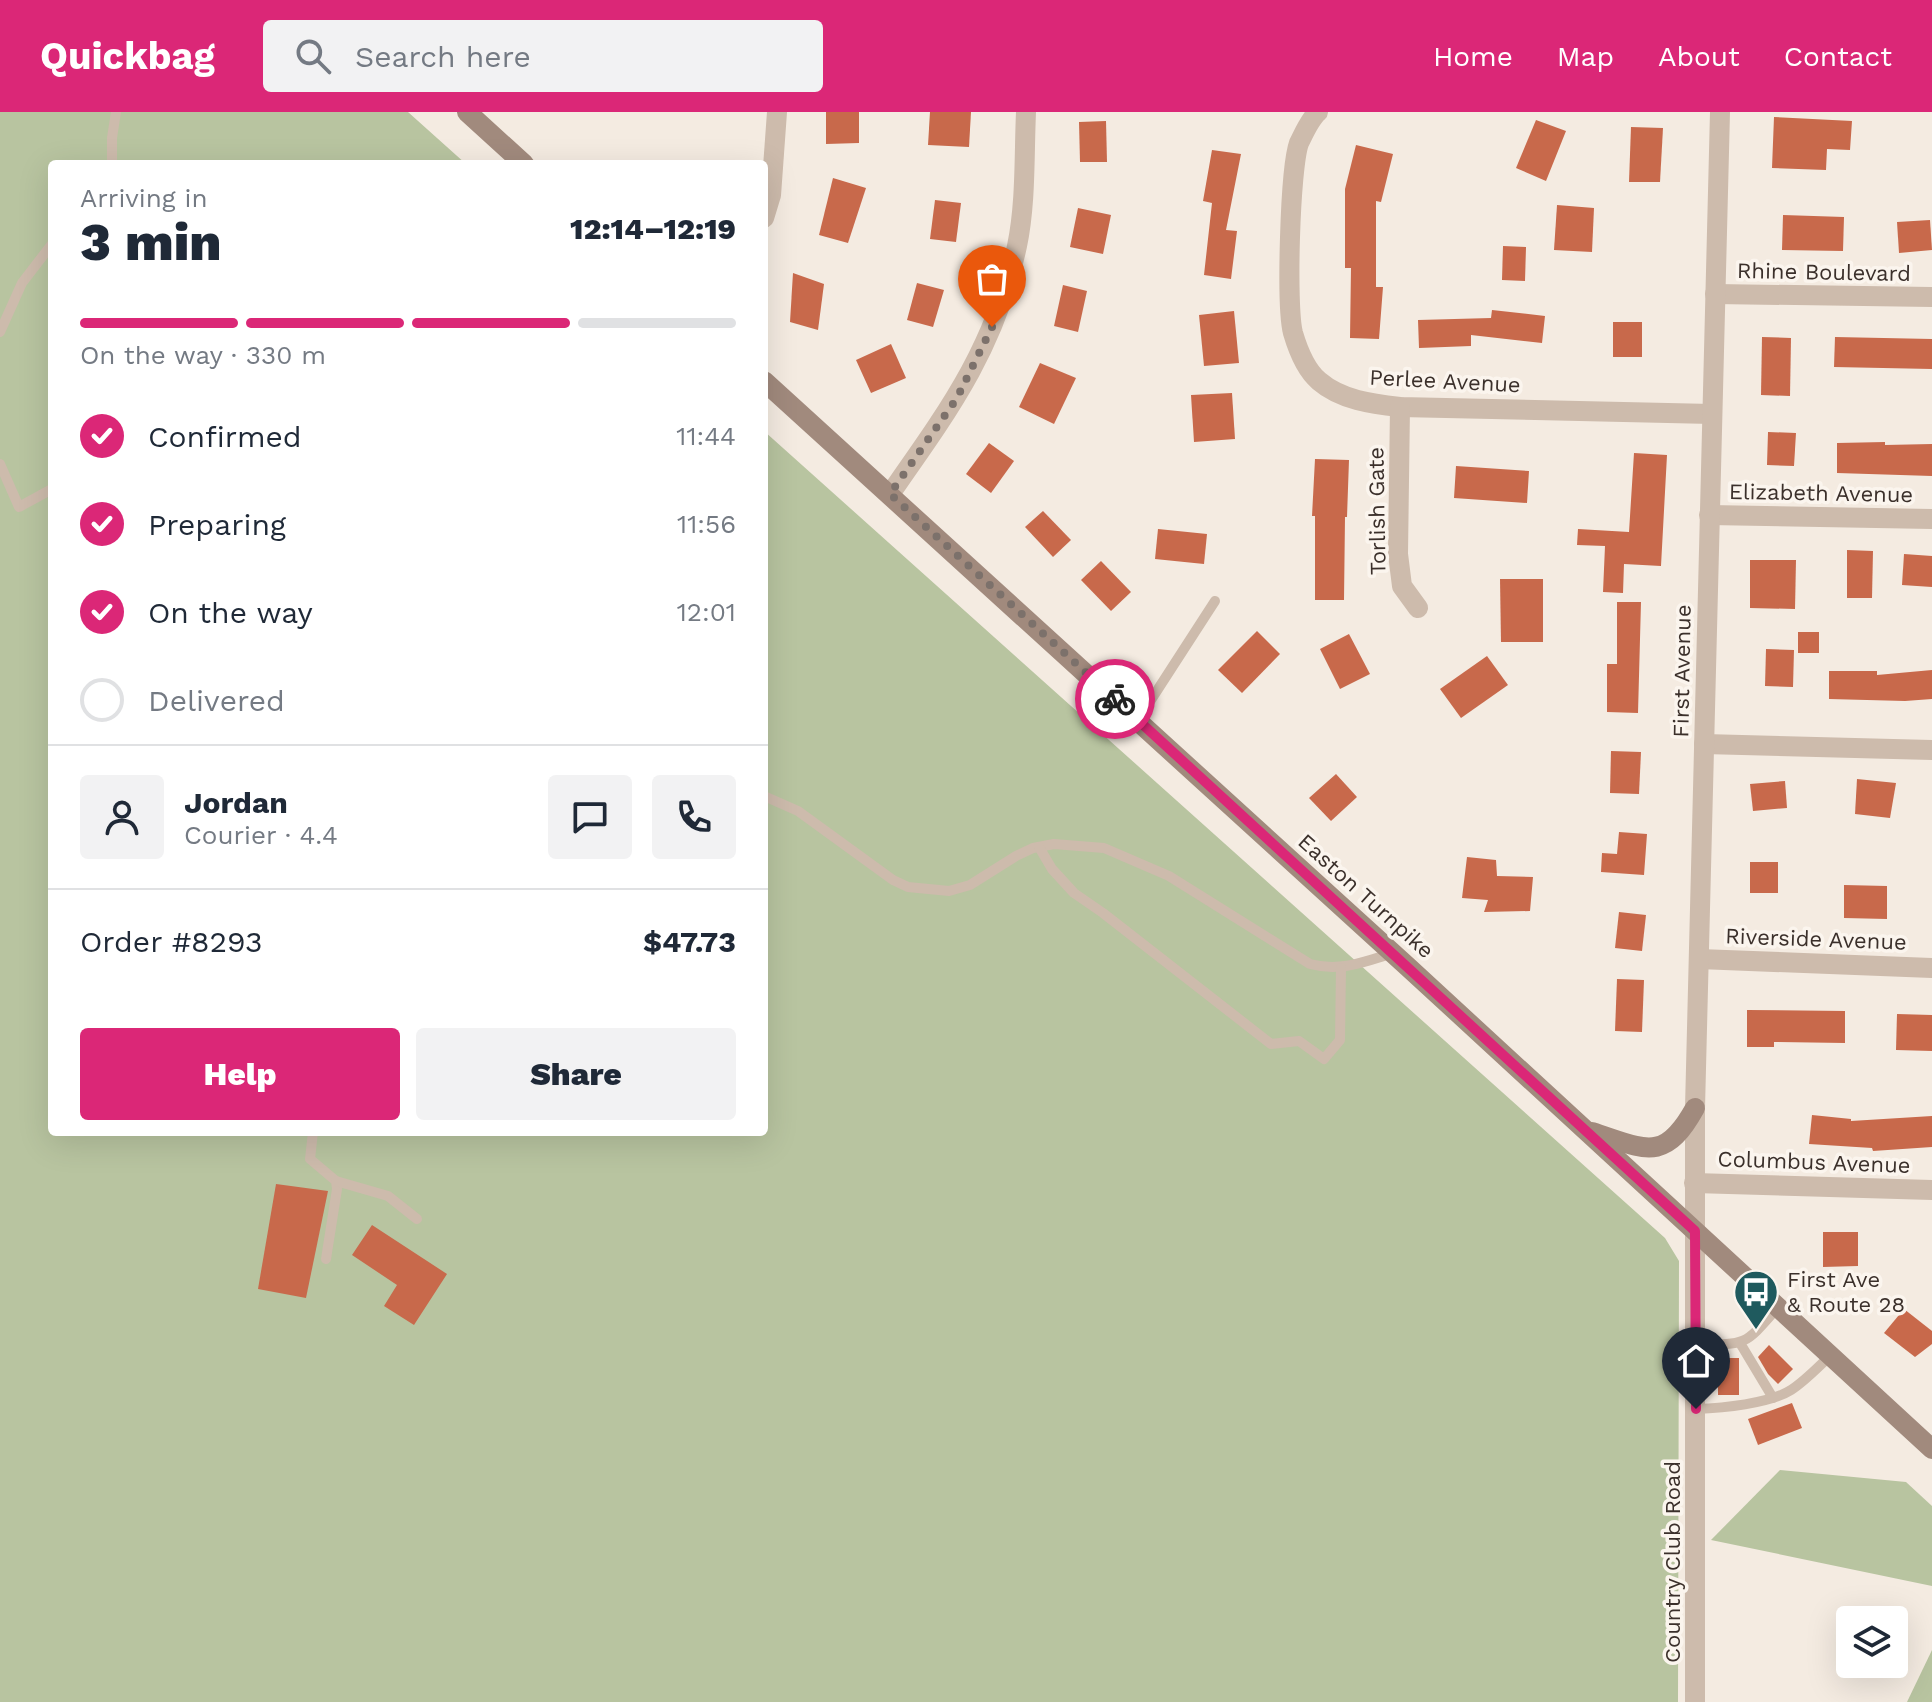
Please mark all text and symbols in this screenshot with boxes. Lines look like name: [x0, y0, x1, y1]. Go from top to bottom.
search box: [263, 20, 823, 92]
text: Quickbag: [40, 34, 215, 78]
icon: search: [291, 34, 335, 78]
text: Search here: [355, 39, 531, 74]
text: Home: [1433, 40, 1513, 73]
text: Map: [1557, 40, 1614, 73]
text: About: [1658, 40, 1740, 73]
text: Contact: [1784, 40, 1892, 73]
text: Arriving in: [80, 183, 208, 213]
text: 12:14–12:19: [570, 211, 736, 246]
text: 3 min: [80, 212, 222, 273]
pin: [958, 245, 1026, 327]
icon: bag: [970, 257, 1014, 301]
street label: Rhine Boulevard: [1737, 258, 1911, 286]
text: On the way · 330 m: [80, 340, 326, 370]
street label: Perlee Avenue: [1369, 365, 1521, 397]
icon: check: [80, 414, 124, 458]
text: Confirmed: [148, 419, 302, 454]
text: 11:44: [676, 421, 736, 451]
street label: Torlish Gate: [1363, 447, 1391, 575]
street label: Elizabeth Avenue: [1729, 479, 1913, 507]
icon: check: [80, 502, 124, 546]
text: Preparing: [148, 507, 286, 542]
text: 11:56: [677, 509, 736, 539]
icon: check: [80, 590, 124, 634]
text: On the way: [148, 595, 313, 630]
text: 12:01: [677, 597, 736, 627]
street label: First Avenue: [1668, 604, 1696, 738]
courier: [1075, 659, 1155, 739]
icon: bike: [1093, 677, 1137, 721]
text: Delivered: [148, 683, 285, 718]
button: person: [80, 775, 164, 859]
button: chat: [548, 775, 632, 859]
button: phone: [652, 775, 736, 859]
text: Jordan: [184, 785, 288, 820]
text: Courier · 4.4: [184, 820, 338, 850]
street label: Easton Turnpike: [1293, 829, 1439, 963]
street label: Riverside Avenue: [1725, 923, 1907, 955]
text: Order #8293: [80, 924, 263, 959]
text: $47.73: [643, 924, 736, 959]
button: Help: [80, 1028, 400, 1120]
button: Share: [416, 1028, 736, 1120]
street label: Columbus Avenue: [1717, 1146, 1911, 1178]
place label: First Ave & Route 28: [1787, 1267, 1905, 1317]
bus stop icon: First Ave & Route 28: [1732, 1268, 1780, 1331]
pin: [1662, 1327, 1730, 1409]
icon: home: [1674, 1339, 1718, 1383]
street label: Country Club Road: [1660, 1461, 1685, 1663]
map controls: [1836, 1606, 1908, 1678]
button: layers: [1836, 1606, 1908, 1678]

